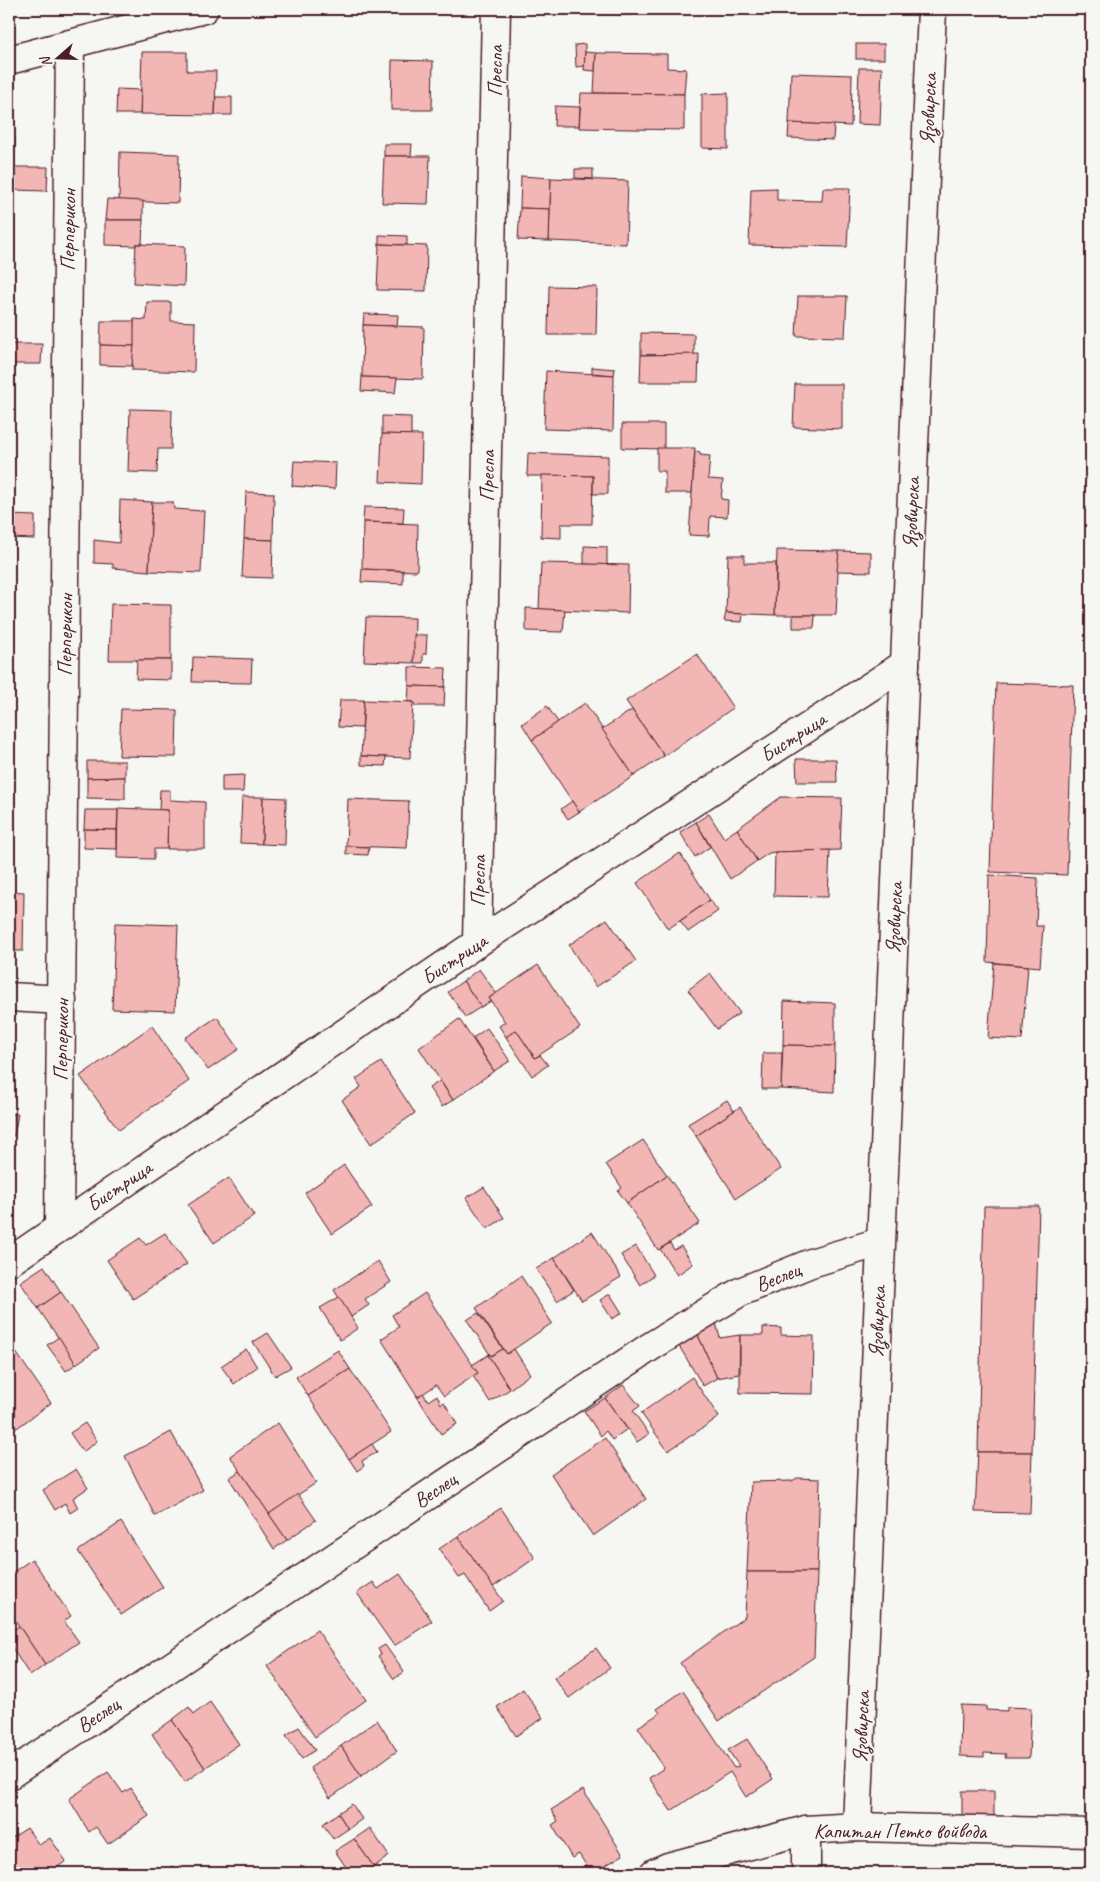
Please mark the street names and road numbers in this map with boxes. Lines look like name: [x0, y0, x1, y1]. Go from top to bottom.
street label: Преспа: [482, 44, 508, 97]
street label: Язовирска: [914, 70, 943, 145]
street label: Перперикон: [54, 187, 82, 271]
street label: Преспа: [474, 449, 500, 502]
street label: Язовирска: [897, 474, 926, 549]
street label: Перперикон: [51, 592, 79, 676]
street label: Бистрица: [755, 705, 833, 768]
street label: Преспа: [465, 854, 491, 907]
street label: Язовирска: [880, 879, 909, 954]
street label: Бистрица: [416, 926, 494, 990]
street label: Перперикон: [47, 997, 75, 1081]
street label: Бистрица: [81, 1153, 159, 1217]
street label: Веслец: [752, 1256, 806, 1298]
street label: Язовирска: [863, 1283, 892, 1358]
street label: Веслец: [408, 1465, 463, 1514]
street label: Язовирска: [847, 1688, 876, 1763]
street label: Веслец: [71, 1690, 126, 1739]
street label: Капитан Петко войвода: [814, 1818, 988, 1844]

